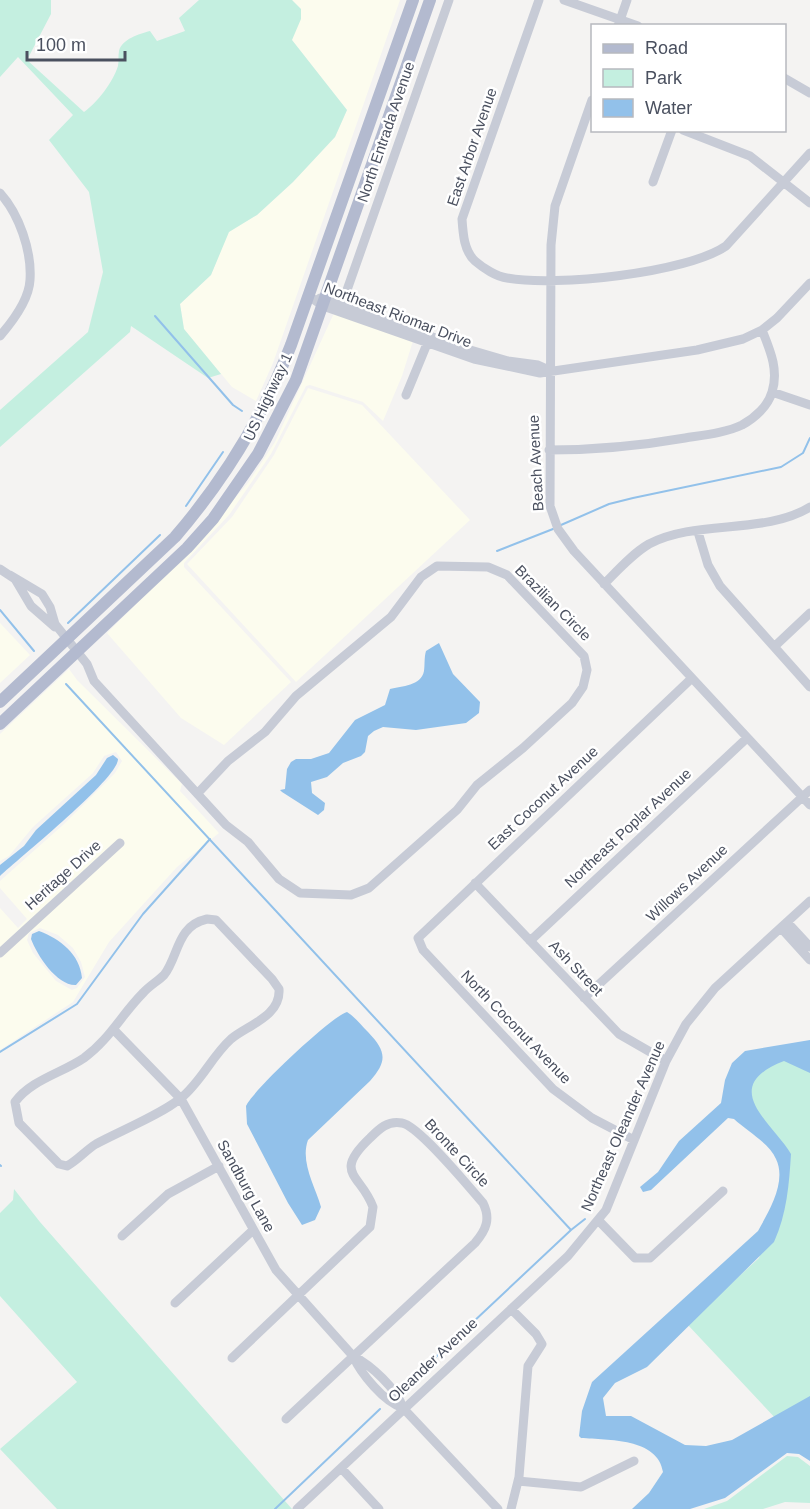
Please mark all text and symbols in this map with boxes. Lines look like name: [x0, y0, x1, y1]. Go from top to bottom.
scale bar: [27, 24, 124, 62]
legend: [591, 24, 786, 132]
text: 100 m: [36, 35, 86, 55]
text: Road: [645, 38, 688, 58]
street label: North Entrada Avenue: [354, 59, 418, 204]
text: Park: [645, 68, 683, 88]
street label: East Arbor Avenue: [443, 85, 500, 208]
text: Water: [645, 98, 692, 118]
street label: Northeast Riomar Drive: [322, 279, 474, 351]
street label: US Highway 1: [240, 350, 295, 443]
street label: Beach Avenue: [524, 414, 547, 512]
street label: Brazilian Circle: [512, 561, 595, 644]
street label: East Coconut Avenue: [484, 742, 601, 853]
street label: Northeast Poplar Avenue: [561, 765, 694, 891]
street label: Heritage Drive: [21, 836, 104, 913]
street label: Willows Avenue: [643, 841, 731, 925]
street label: Ash Street: [546, 937, 607, 999]
street label: North Coconut Avenue: [458, 967, 575, 1087]
street label: Northeast Oleander Avenue: [577, 1038, 668, 1214]
street label: Bronte Circle: [422, 1115, 493, 1190]
street label: Sandburg Lane: [214, 1137, 279, 1235]
street label: Oleander Avenue: [385, 1314, 481, 1405]

